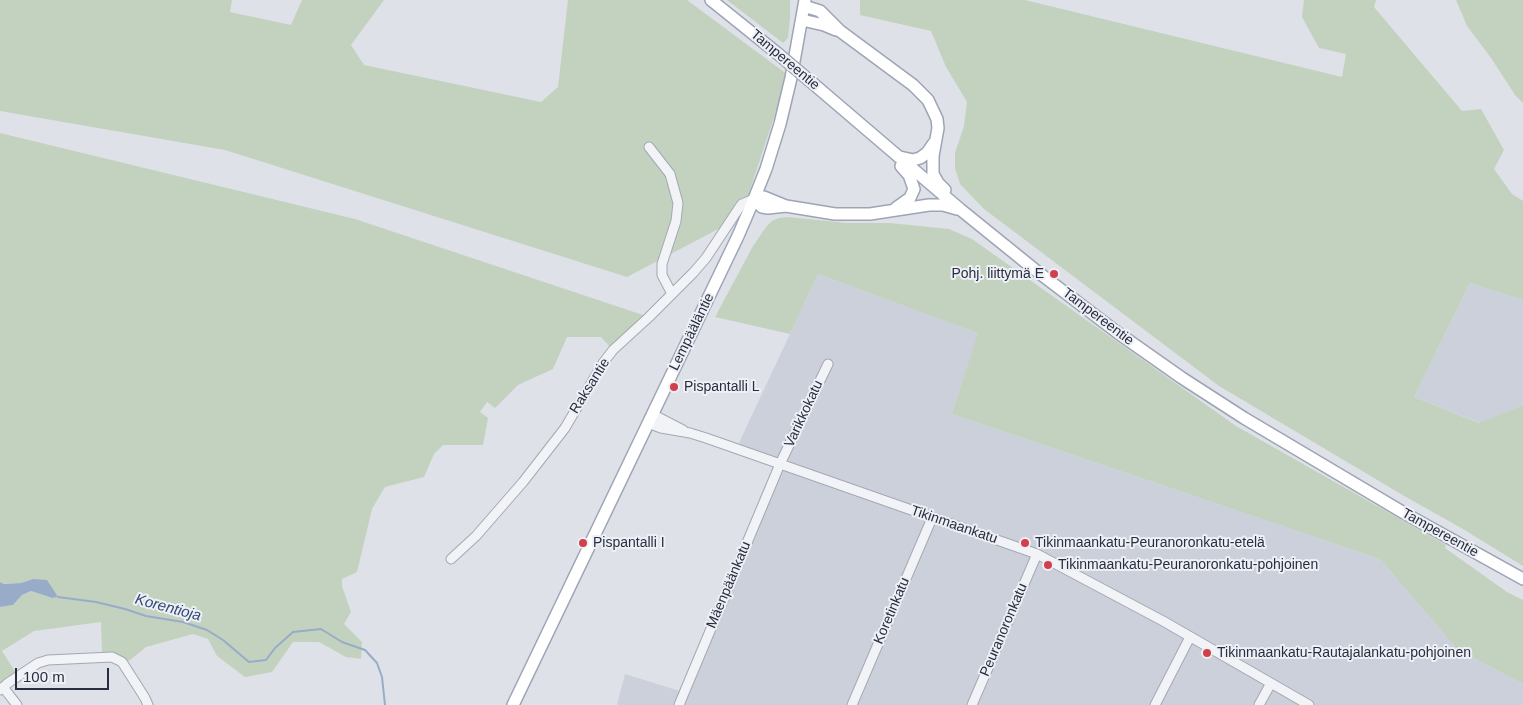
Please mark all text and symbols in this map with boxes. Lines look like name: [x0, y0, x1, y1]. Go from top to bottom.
street label: Tampereentie: [747, 26, 823, 94]
place label: Pohj. liittymä E: [951, 266, 1044, 282]
marker: Pohj. liittymä E: [1048, 268, 1060, 280]
street label: Tampereentie: [1059, 285, 1137, 349]
street label: Lempääläntie: [666, 291, 718, 373]
street label: Raksantie: [566, 355, 614, 417]
street label: Varikkokatu: [781, 378, 827, 450]
place label: Pispantalli L: [684, 379, 759, 395]
marker: Pispantalli L: [668, 381, 680, 393]
street label: Tikinmaankatu: [908, 502, 1000, 548]
street label: Tampereentie: [1399, 505, 1481, 561]
place label: Pispantalli I: [593, 535, 665, 551]
place label: Tikinmaankatu-Peuranoronkatu-etelä: [1035, 535, 1265, 551]
marker: Pispantalli I: [577, 537, 589, 549]
marker: Tikinmaankatu-Peuranoronkatu-etelä: [1019, 537, 1031, 549]
street label: Mäenpäänkatu: [703, 539, 755, 631]
place label: Tikinmaankatu-Peuranoronkatu-pohjoinen: [1058, 557, 1318, 573]
marker: Tikinmaankatu-Peuranoronkatu-pohjoinen: [1042, 559, 1054, 571]
street label: Koretinkatu: [870, 575, 914, 647]
street label: Peuranoronkatu: [977, 581, 1031, 679]
water label: Korentioja: [133, 591, 203, 625]
place label: Tikinmaankatu-Rautajalankatu-pohjoinen: [1217, 645, 1471, 661]
marker: Tikinmaankatu-Rautajalankatu-pohjoinen: [1201, 647, 1213, 659]
scale bar: [18, 658, 111, 690]
text: 100 m: [23, 668, 65, 685]

